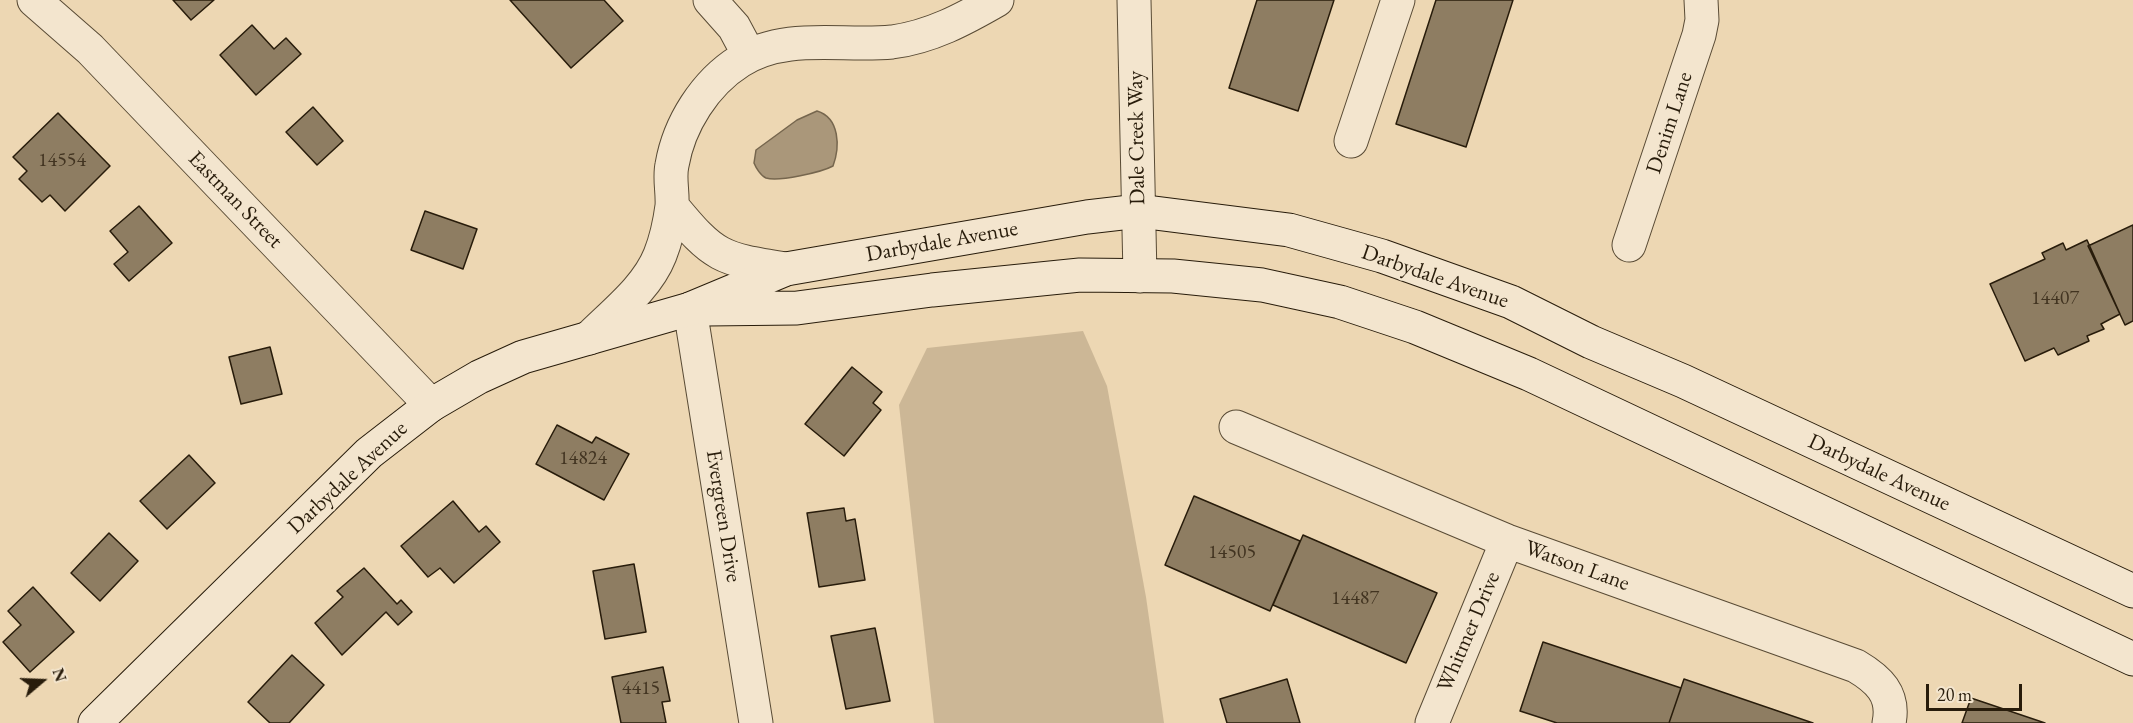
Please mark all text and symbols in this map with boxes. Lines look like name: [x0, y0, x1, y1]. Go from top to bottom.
street label: Denim Lane: [1641, 69, 1699, 177]
street label: Dale Creek Way: [1123, 71, 1151, 205]
street label: Eastman Street: [182, 146, 288, 254]
house number: 14554: [38, 149, 86, 173]
street label: Darbydale Avenue: [864, 216, 1020, 268]
street label: Darbydale Avenue: [1358, 239, 1512, 315]
house number: 14407: [2031, 287, 2079, 311]
street label: Darbydale Avenue: [283, 416, 413, 540]
street label: Darbydale Avenue: [1804, 429, 1954, 517]
house number: 14824: [559, 447, 607, 471]
street label: Evergreen Drive: [700, 448, 746, 584]
street label: Watson Lane: [1521, 535, 1633, 597]
house number: 14505: [1208, 541, 1256, 565]
street label: Whitmer Drive: [1432, 568, 1506, 696]
house number: 14487: [1331, 587, 1379, 611]
north arrow: [12, 651, 72, 711]
text: N: [47, 665, 72, 685]
scale bar: [1929, 672, 2025, 710]
house number: 4415: [622, 677, 660, 701]
text: 20 m: [1937, 683, 1972, 706]

